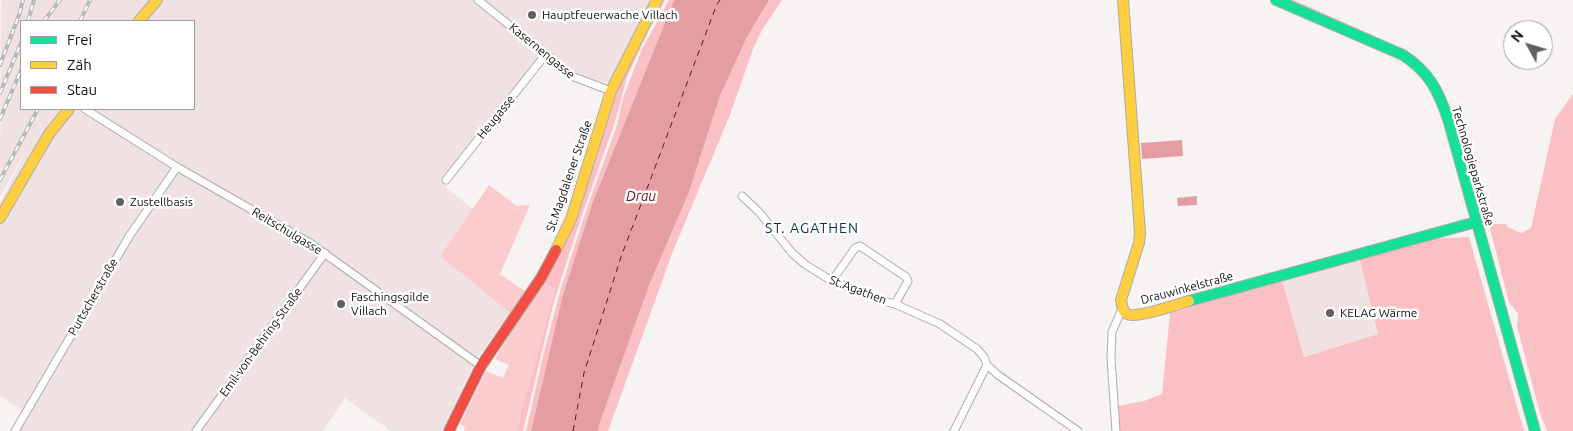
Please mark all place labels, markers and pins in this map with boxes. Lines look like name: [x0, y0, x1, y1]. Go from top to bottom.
place label: Hauptfeuerwache Villach: [542, 8, 678, 22]
marker: Hauptfeuerwache Villach: [526, 9, 538, 21]
place label: Zustellbasis: [130, 195, 193, 209]
marker: Zustellbasis: [114, 196, 126, 208]
place label: Faschingsgilde Villach: [351, 290, 429, 318]
marker: Faschingsgilde Villach: [335, 298, 347, 310]
place label: KELAG Wärme: [1340, 306, 1417, 320]
marker: KELAG Wärme: [1324, 307, 1336, 319]

